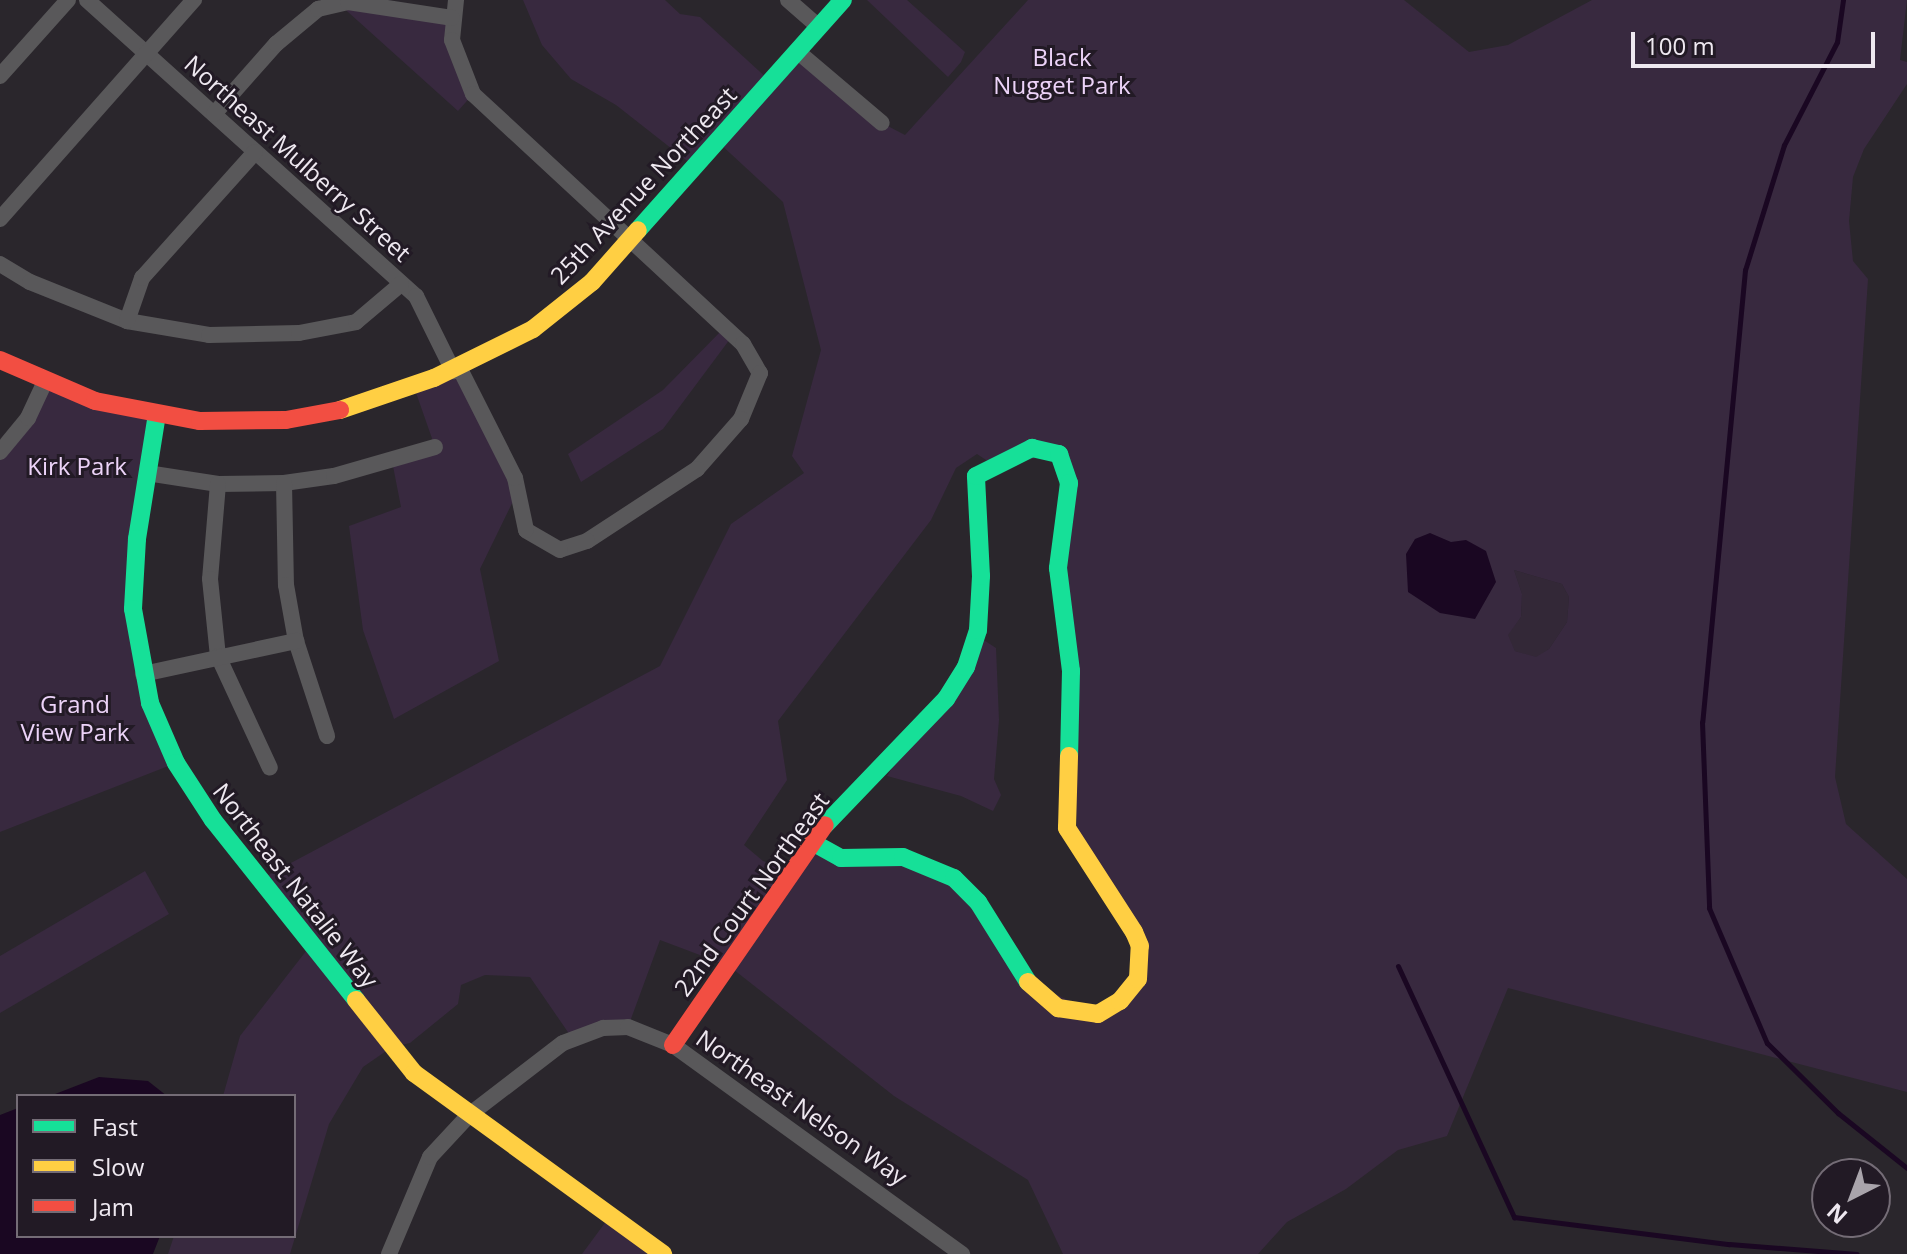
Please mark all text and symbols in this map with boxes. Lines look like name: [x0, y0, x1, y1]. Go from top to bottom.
scale bar: [1635, 16, 1879, 66]
text: 100 m: [1645, 29, 1715, 62]
park label: Black Nugget Park: [993, 43, 1131, 99]
street label: Northeast Mulberry Street: [179, 49, 417, 267]
street label: 25th Avenue Northeast: [544, 80, 742, 290]
park label: Kirk Park: [27, 452, 127, 480]
park label: Grand View Park: [21, 690, 129, 746]
street label: Northeast Natalie Way: [207, 777, 385, 993]
street label: 22nd Court Northeast: [668, 787, 834, 1001]
street label: Northeast Nelson Way: [691, 1023, 913, 1191]
legend: [16, 1094, 296, 1238]
text: Fast: [92, 1110, 138, 1143]
text: Slow: [92, 1150, 144, 1183]
north arrow: [1811, 1158, 1891, 1238]
text: Jam: [92, 1190, 134, 1223]
text: N: [1820, 1197, 1853, 1231]

